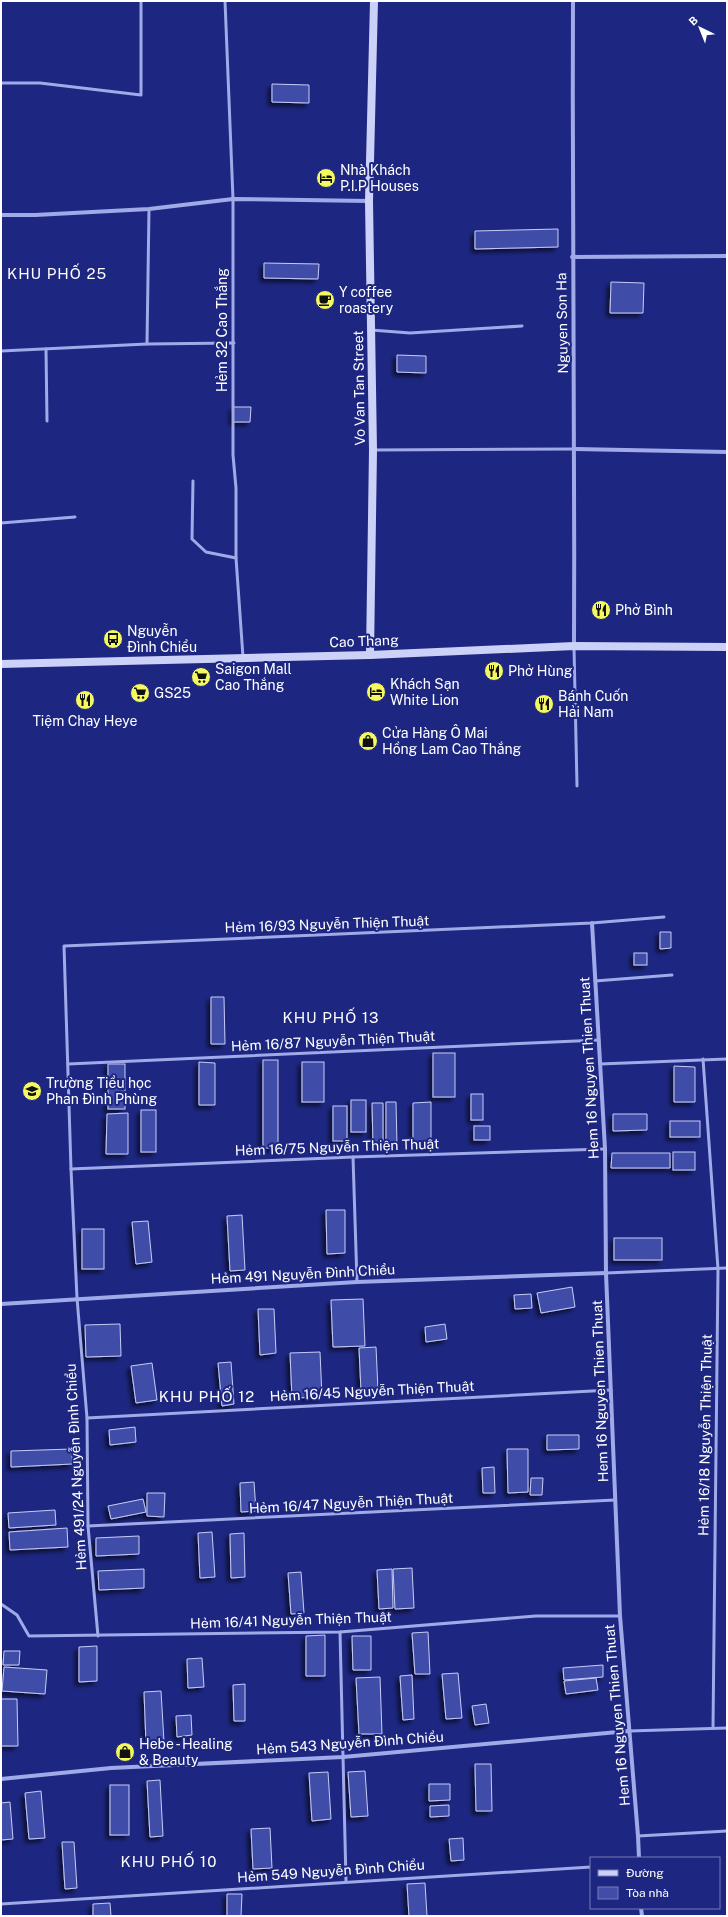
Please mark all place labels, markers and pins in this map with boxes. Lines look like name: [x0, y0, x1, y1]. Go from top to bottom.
place label: Nhà Khách P.I.P Houses: [340, 162, 419, 194]
hotel icon: Nhà Khách P.I.P Houses: [315, 167, 337, 189]
place label: Y coffee roastery: [339, 284, 394, 316]
cafe icon: Y coffee roastery: [314, 289, 336, 311]
restaurant icon: Phở Bình: [590, 599, 612, 621]
place label: Phở Bình: [615, 602, 673, 618]
place label: Nguyễn Đình Chiểu: [127, 623, 197, 655]
bus stop icon: Nguyễn Đình Chiểu: [102, 628, 124, 650]
restaurant icon: Phở Hùng: [483, 660, 505, 682]
place label: Saigon Mall Cao Thắng: [215, 661, 292, 693]
place label: Phở Hùng: [508, 663, 573, 679]
supermarket icon: Saigon Mall Cao Thắng: [190, 666, 212, 688]
place label: Khách Sạn White Lion: [390, 676, 459, 708]
hotel icon: Khách Sạn White Lion: [365, 681, 387, 703]
supermarket icon: GS25: [129, 682, 151, 704]
place label: GS25: [154, 685, 191, 701]
place label: Bánh Cuốn Hải Nam: [558, 688, 628, 720]
restaurant icon: Tiệm Chay Heye: [74, 689, 96, 711]
restaurant icon: Bánh Cuốn Hải Nam: [533, 693, 555, 715]
place label: Tiệm Chay Heye: [33, 713, 138, 729]
place label: Cửa Hàng Ô Mai Hồng Lam Cao Thắng: [382, 724, 522, 757]
shop icon: Cửa Hàng Ô Mai Hồng Lam Cao Thắng: [357, 730, 379, 752]
place label: Trường Tiểu học Phan Đình Phùng: [46, 1075, 157, 1107]
school or university icon: Trường Tiểu học Phan Đình Phùng: [21, 1080, 43, 1102]
place label: Hebe - Healing & Beauty: [139, 1736, 233, 1768]
shop icon: Hebe - Healing & Beauty: [114, 1741, 136, 1763]

